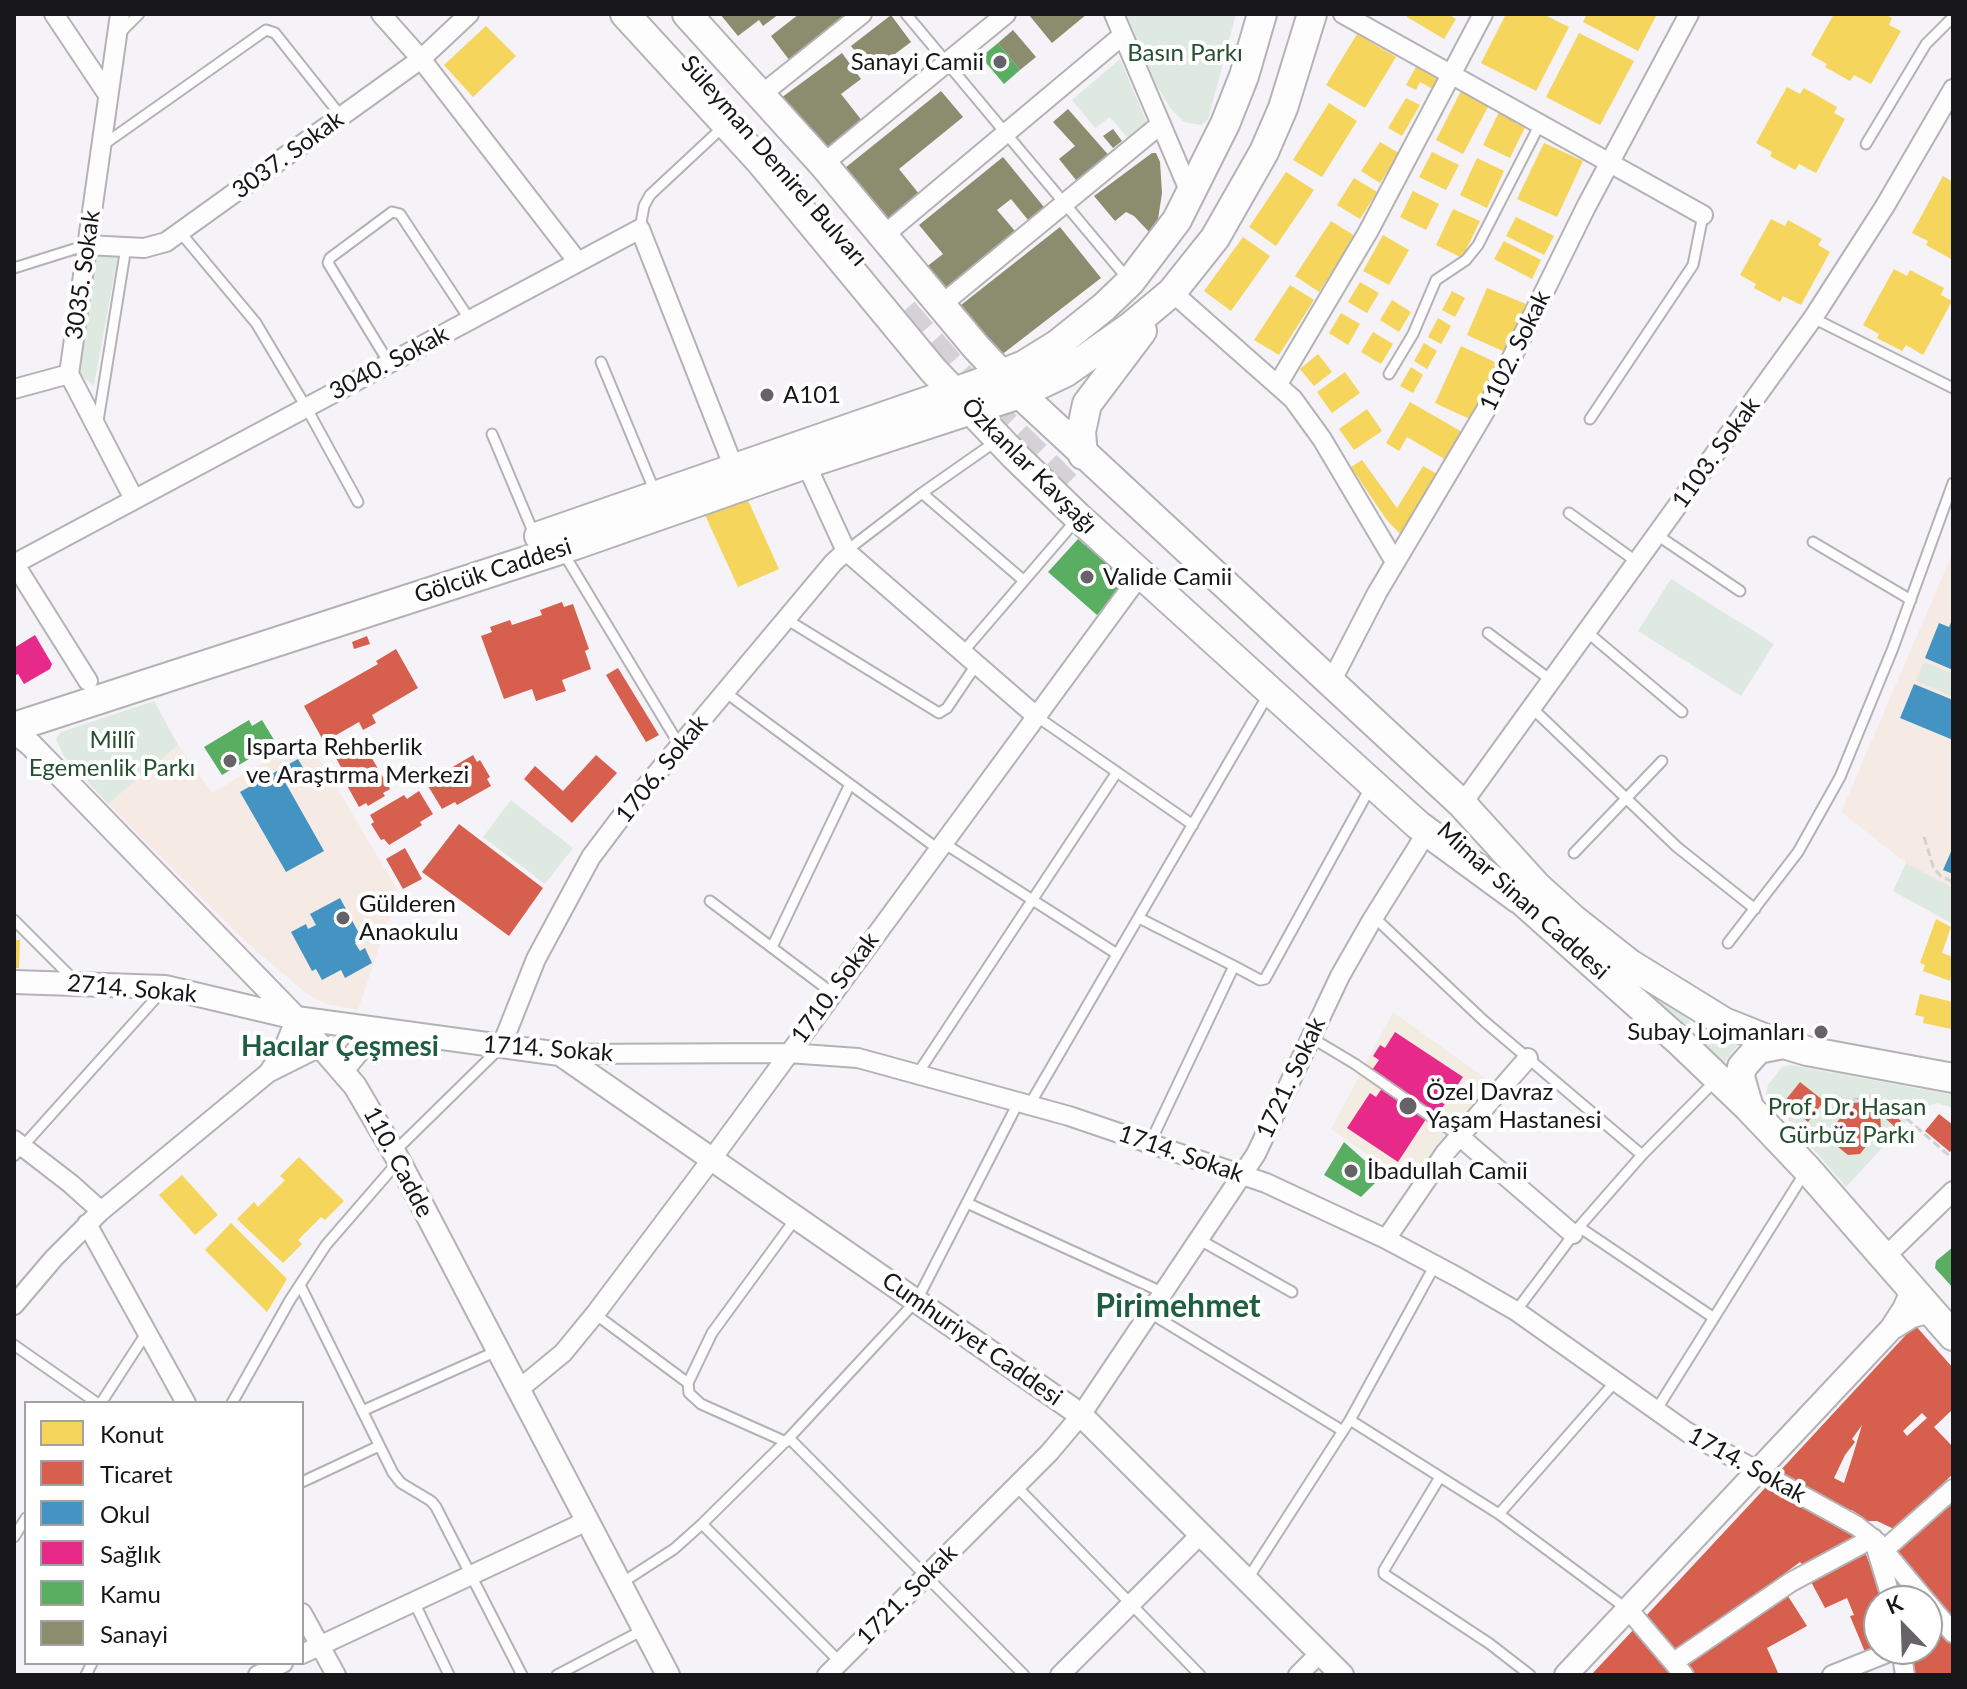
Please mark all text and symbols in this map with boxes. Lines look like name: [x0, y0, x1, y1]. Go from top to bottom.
park label: Basın Parkı: [1127, 39, 1243, 67]
place label: Sanayi Camii: [851, 48, 984, 76]
street label: Süleyman Demirel Bulvarı: [675, 50, 873, 272]
marker: Sanayi Camii: [991, 53, 1009, 71]
street label: 3037. Sokak: [227, 105, 349, 205]
street label: 3035. Sokak: [60, 208, 106, 342]
street label: 1102. Sokak: [1473, 286, 1557, 416]
street label: 3040. Sokak: [325, 320, 453, 406]
place label: A101: [783, 381, 841, 409]
marker: A101: [758, 386, 776, 404]
street label: Özkanlar Kavşağı: [955, 392, 1103, 540]
street label: 1103. Sokak: [1666, 392, 1766, 514]
street label: Gölcük Caddesi: [411, 532, 575, 610]
place label: Valide Camii: [1103, 563, 1232, 591]
marker: Valide Camii: [1078, 568, 1096, 586]
street label: 1706. Sokak: [610, 709, 714, 829]
park label: Millî Egemenlik Parkı: [29, 726, 195, 782]
place label: Isparta Rehberlik ve Araştırma Merkezi: [246, 733, 469, 789]
marker: Isparta Rehberlik ve Araştırma Merkezi: [221, 752, 239, 770]
street label: Mimar Sinan Caddesi: [1431, 816, 1615, 986]
place label: Gülderen Anaokulu: [359, 890, 459, 946]
marker: Gülderen Anaokulu: [334, 909, 352, 927]
street label: 1710. Sokak: [785, 927, 885, 1049]
street label: 2714. Sokak: [66, 969, 198, 1009]
street label: 1721. Sokak: [1250, 1013, 1332, 1143]
place label: Subay Lojmanları: [1627, 1018, 1805, 1046]
marker: Subay Lojmanları: [1812, 1023, 1830, 1041]
district label: Hacılar Çeşmesi: [241, 1030, 439, 1064]
street label: 1714. Sokak: [482, 1030, 614, 1068]
place label: Özel Davraz Yaşam Hastanesi: [1426, 1078, 1601, 1134]
park label: Prof. Dr. Hasan Gürbüz Parkı: [1768, 1093, 1926, 1149]
marker: Özel Davraz Yaşam Hastanesi: [1397, 1095, 1419, 1117]
street label: 110. Cadde: [357, 1102, 439, 1222]
street label: 1714. Sokak: [1115, 1119, 1247, 1189]
place label: İbadullah Camii: [1367, 1157, 1528, 1185]
marker: İbadullah Camii: [1342, 1162, 1360, 1180]
street label: Cumhuriyet Caddesi: [876, 1266, 1068, 1412]
district label: Pirimehmet: [1095, 1288, 1261, 1326]
legend: [24, 1401, 304, 1665]
text: Konut: [100, 1419, 164, 1448]
street label: 1714. Sokak: [1683, 1421, 1811, 1509]
text: Ticaret: [100, 1459, 173, 1488]
text: Okul: [100, 1499, 150, 1528]
text: Sağlık: [100, 1539, 161, 1568]
street label: 1721. Sokak: [851, 1539, 963, 1651]
text: Kamu: [100, 1579, 161, 1608]
north arrow: [1863, 1585, 1943, 1665]
text: K: [1882, 1589, 1906, 1620]
text: Sanayi: [100, 1619, 168, 1648]

